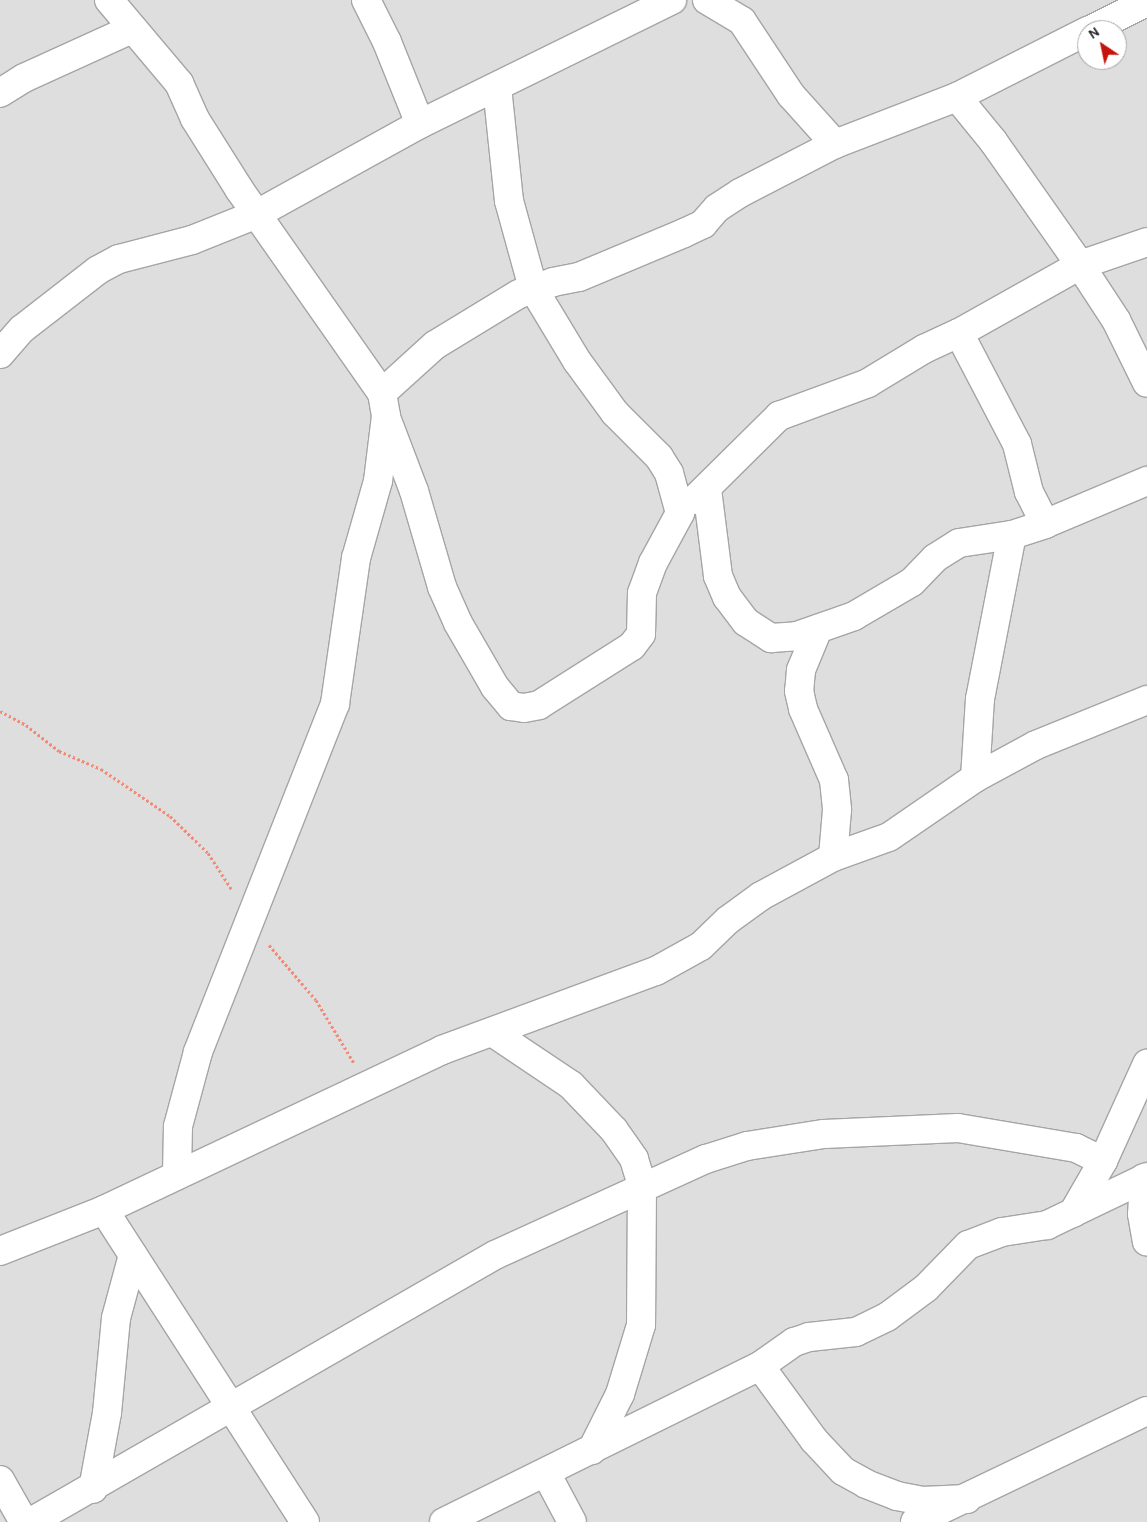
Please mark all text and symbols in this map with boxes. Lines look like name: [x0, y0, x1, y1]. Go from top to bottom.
north arrow: [1077, 20, 1127, 70]
text: N: [1085, 23, 1103, 43]

